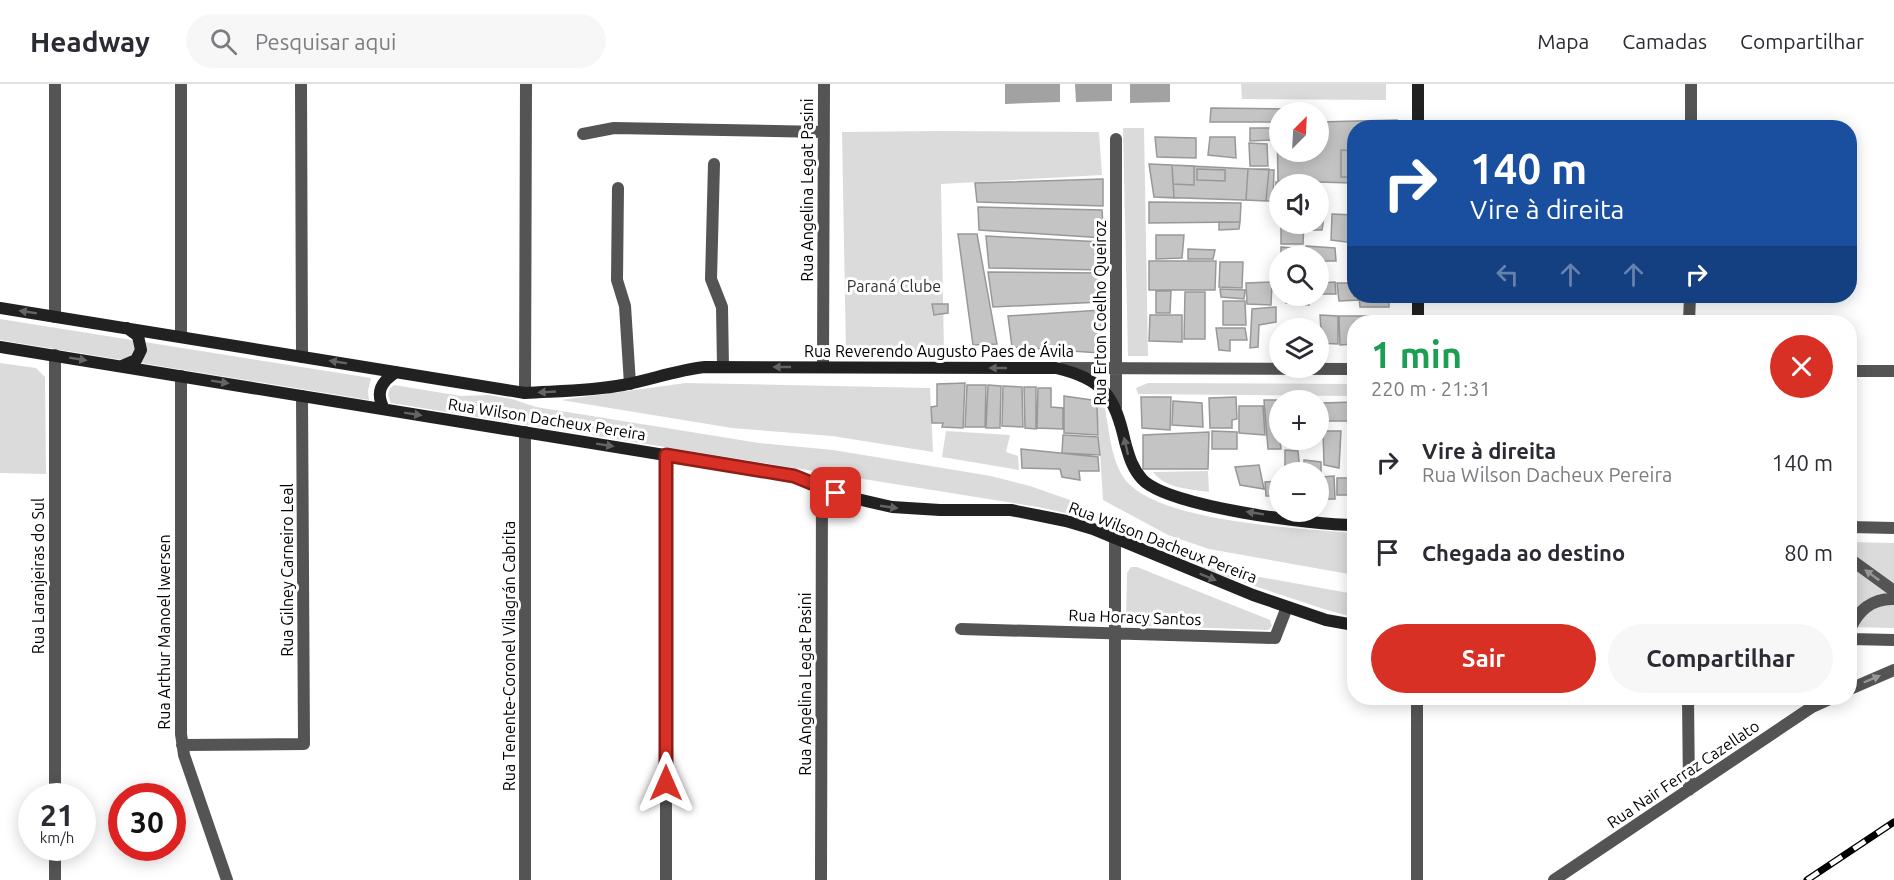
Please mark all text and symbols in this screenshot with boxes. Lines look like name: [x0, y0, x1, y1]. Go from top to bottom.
search box: [186, 14, 606, 68]
icon: search: [207, 25, 240, 58]
text: Headway: [30, 26, 150, 57]
text: Pesquisar aqui: [255, 29, 396, 54]
text: Mapa: [1537, 29, 1589, 53]
text: Camadas: [1622, 29, 1707, 53]
text: Compartilhar: [1740, 29, 1864, 53]
street label: Rua Angelina Legat Pasini: [798, 98, 816, 282]
north arrow: [1269, 102, 1329, 162]
map controls: [1269, 102, 1329, 522]
icon: right: [1371, 144, 1449, 222]
text: 140 m: [1470, 145, 1587, 192]
button: sound: [1269, 174, 1329, 234]
text: Vire à direita: [1470, 194, 1624, 224]
street label: Rua Erton Coelho Queiroz: [1091, 220, 1109, 406]
button: search: [1269, 246, 1329, 306]
icon: left: [1491, 258, 1524, 291]
icon: ahead: [1554, 258, 1587, 291]
icon: ahead: [1617, 258, 1650, 291]
icon: right: [1680, 258, 1713, 291]
park label: Paraná Clube: [847, 277, 941, 295]
one-way arrow: [18, 307, 37, 316]
button: layers: [1269, 318, 1329, 378]
text: 1 min: [1371, 334, 1462, 375]
button: close: [1770, 335, 1833, 398]
street label: Rua Reverendo Augusto Paes de Ávila: [804, 340, 1074, 360]
one-way arrow: [69, 355, 88, 364]
one-way arrow: [329, 358, 348, 367]
one-way arrow: [772, 362, 791, 372]
one-way arrow: [988, 363, 1007, 373]
text: 220 m · 21:31: [1371, 377, 1491, 400]
one-way arrow: [211, 378, 230, 387]
one-way arrow: [538, 387, 557, 396]
button: +: [1269, 390, 1329, 450]
street label: Rua Wilson Dacheux Pereira: [447, 394, 647, 444]
one-way arrow: [403, 409, 422, 418]
one-way arrow: [1121, 436, 1131, 455]
text: Vire à direita: [1422, 438, 1556, 463]
one-way arrow: [596, 441, 615, 450]
icon: right: [1371, 446, 1404, 479]
text: 140 m: [1772, 450, 1833, 475]
button: −: [1269, 462, 1329, 522]
text: Rua Wilson Dacheux Pereira: [1422, 463, 1672, 486]
pin: [810, 467, 861, 518]
icon: arrive: [819, 476, 852, 509]
street label: Rua Gilney Carneiro Leal: [278, 483, 296, 657]
street label: Rua Laranjeiras do Sul: [29, 498, 47, 654]
street label: Rua Wilson Dacheux Pereira: [1066, 498, 1260, 586]
one-way arrow: [880, 502, 899, 511]
one-way arrow: [1245, 509, 1264, 518]
street label: Rua Tenente-Coronel Vilagrán Cabrita: [500, 521, 518, 791]
street label: Rua Arthur Manoel Iwersen: [155, 534, 173, 730]
icon: arrive: [1371, 536, 1404, 569]
text: Chegada ao destino: [1422, 540, 1625, 565]
text: 80 m: [1784, 540, 1833, 565]
one-way arrow: [1864, 569, 1880, 581]
one-way arrow: [1200, 573, 1218, 583]
street label: Rua Angelina Legat Pasini: [796, 592, 814, 776]
street label: Rua Horacy Santos: [1068, 606, 1202, 628]
button: Sair: [1371, 624, 1596, 693]
button: Compartilhar: [1608, 624, 1833, 693]
one-way arrow: [1863, 674, 1881, 684]
street label: Rua Nair Ferraz Cazellato: [1604, 716, 1762, 832]
position arrow: [634, 751, 698, 815]
speed limit sign: 30: [108, 783, 186, 861]
text: 21: [40, 798, 74, 832]
text: km/h: [40, 829, 74, 846]

